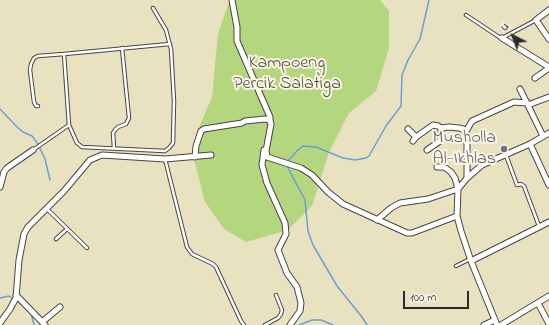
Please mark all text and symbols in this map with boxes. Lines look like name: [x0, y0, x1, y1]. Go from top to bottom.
north arrow: [493, 16, 533, 56]
text: U: [497, 19, 513, 35]
park label: Kampoeng Percik Salatiga: [233, 53, 341, 96]
place label: Musholla Al-Ikhlas: [433, 128, 496, 170]
marker: Musholla Al-Ikhlas: [499, 144, 509, 154]
scale bar: [405, 283, 471, 309]
text: 100 m: [410, 289, 437, 307]

